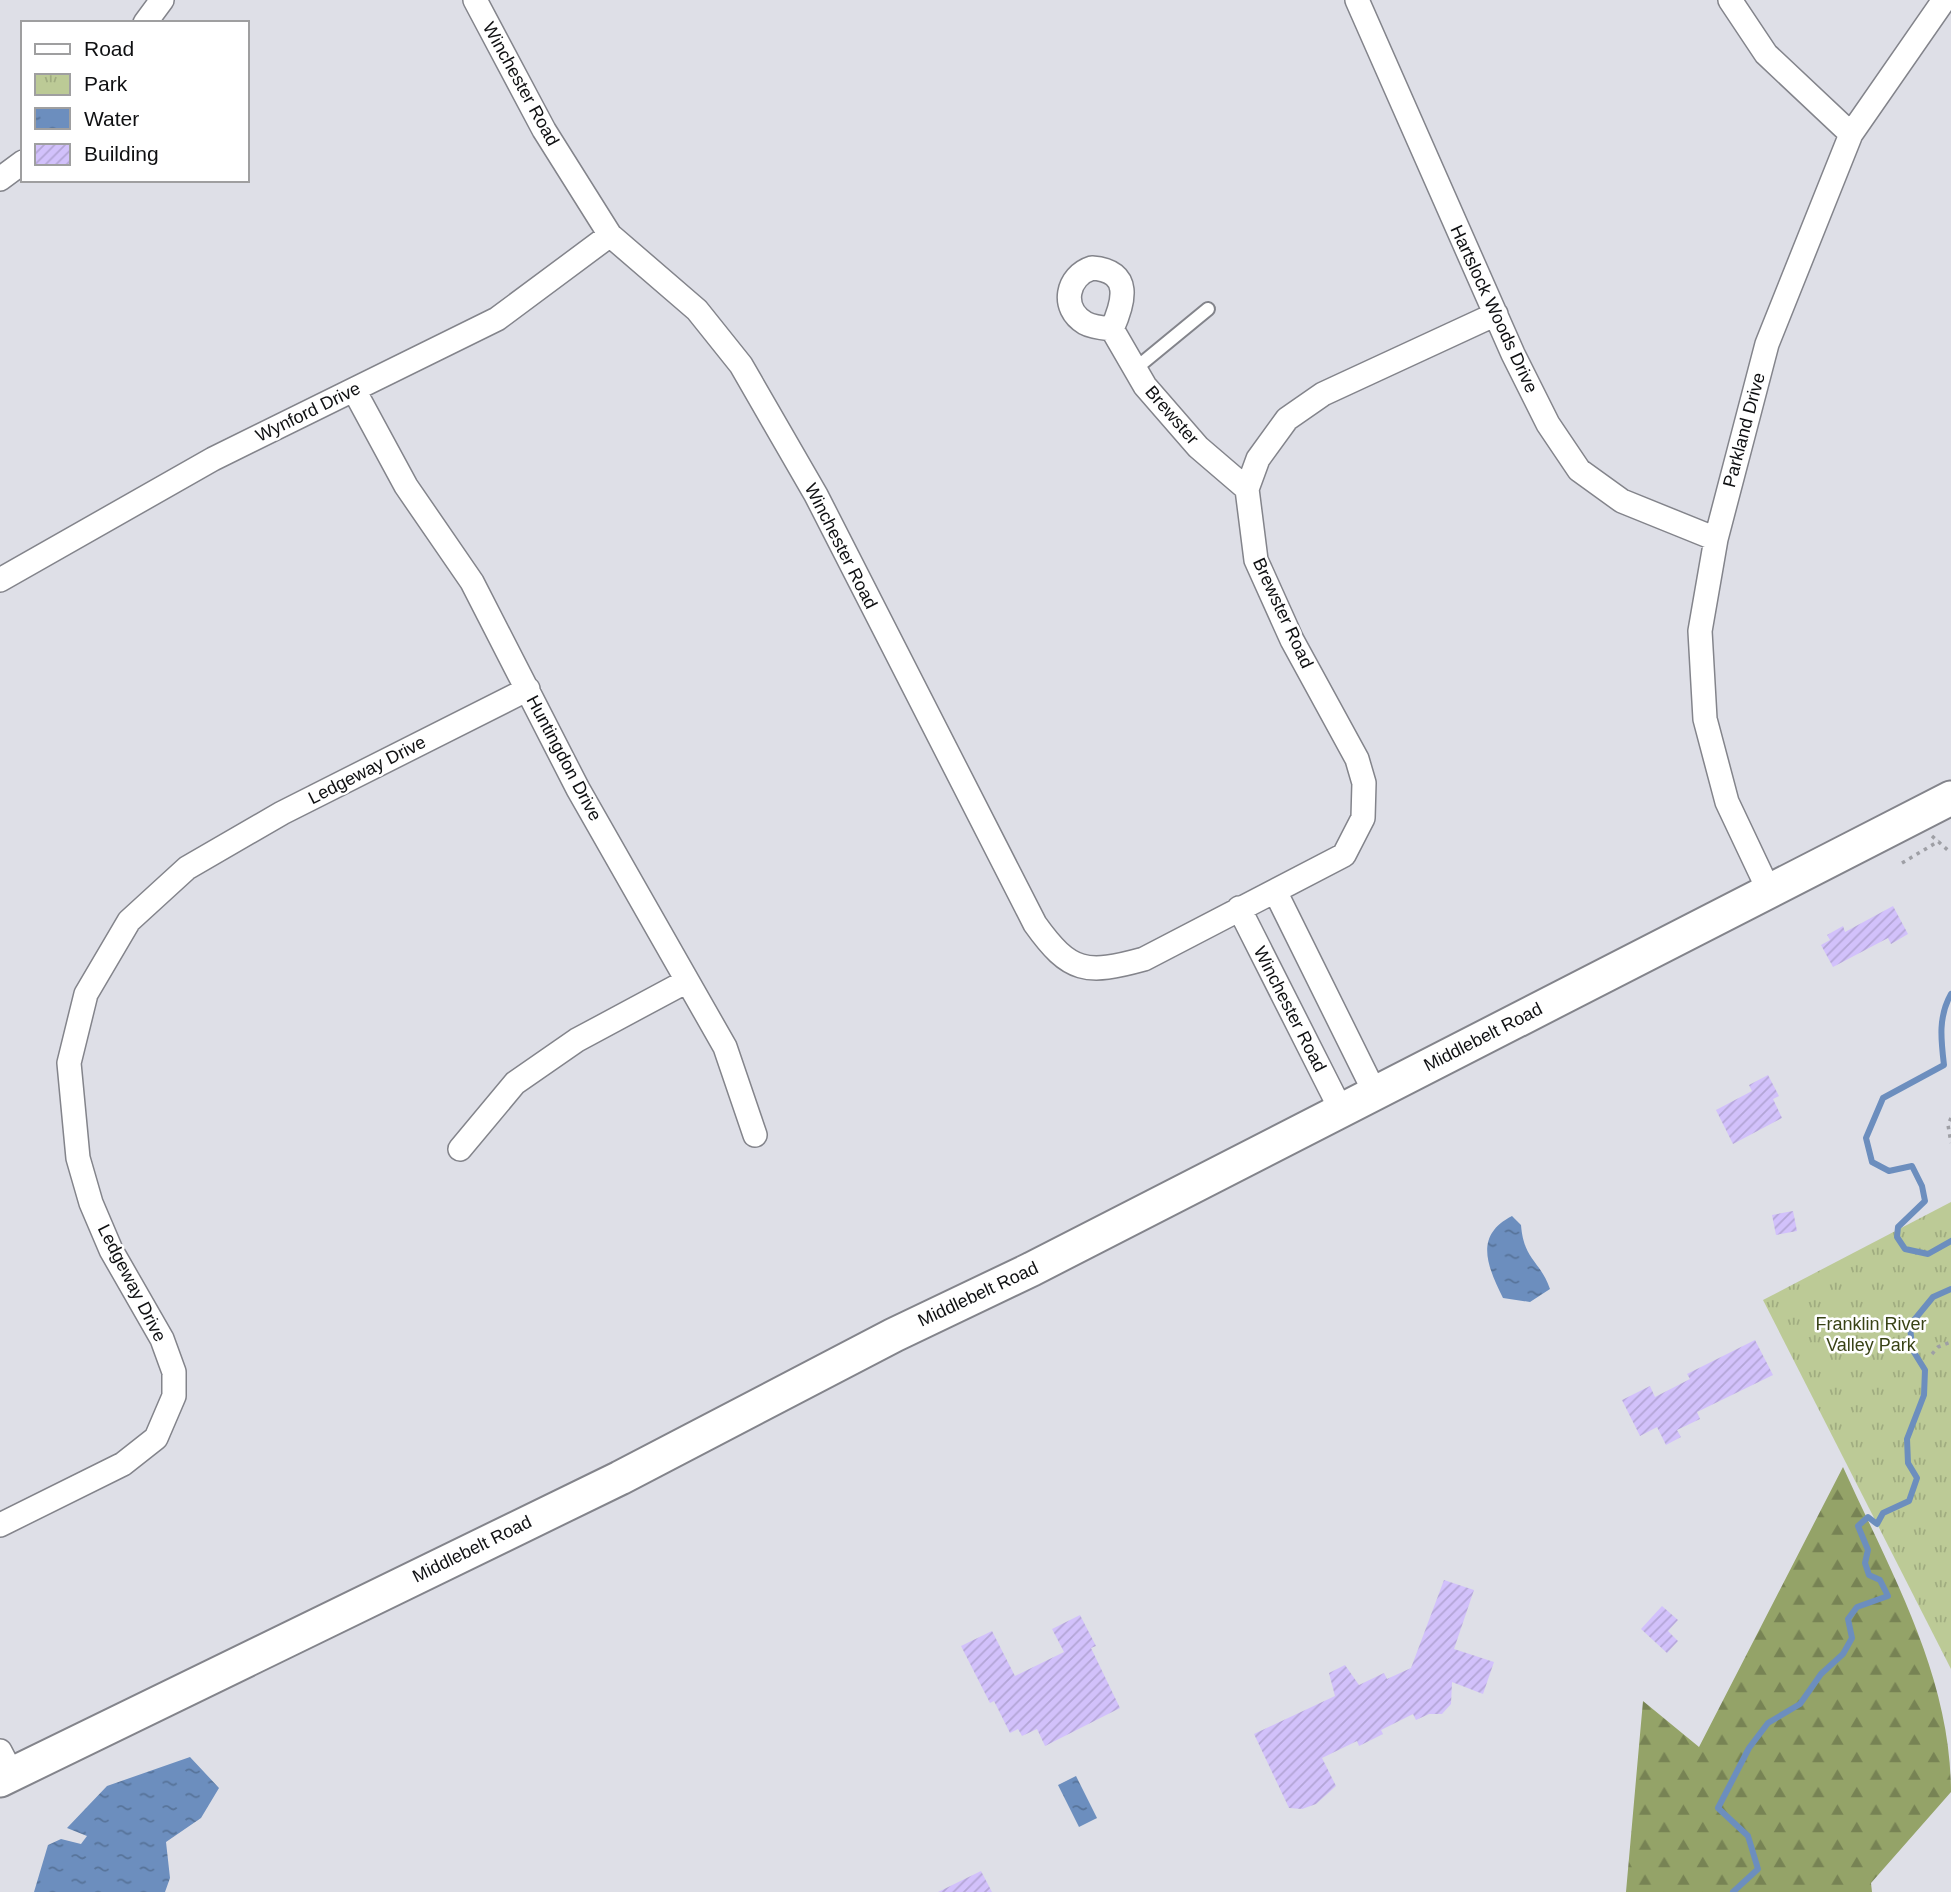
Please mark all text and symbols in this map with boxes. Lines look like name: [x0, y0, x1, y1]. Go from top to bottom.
street label: Winchester Road: [479, 19, 563, 149]
legend: [21, 21, 248, 182]
text: Road: [84, 37, 134, 60]
text: Park: [84, 72, 128, 95]
text: Water: [84, 107, 139, 130]
text: Building: [84, 142, 159, 165]
street label: Hartslock Woods Drive: [1446, 222, 1542, 396]
street label: Parkland Drive: [1719, 370, 1769, 490]
street label: Wynford Drive: [252, 378, 364, 446]
street label: Brewster: [1141, 382, 1203, 448]
street label: Winchester Road: [801, 480, 881, 612]
street label: Brewster Road: [1249, 555, 1317, 671]
street label: Huntingdon Drive: [523, 692, 605, 824]
street label: Ledgeway Drive: [305, 732, 429, 808]
street label: Winchester Road: [1250, 943, 1330, 1075]
street label: Middlebelt Road: [1421, 999, 1545, 1075]
street label: Ledgeway Drive: [94, 1221, 170, 1345]
street label: Middlebelt Road: [915, 1257, 1041, 1331]
park label: Franklin River Valley Park: [1815, 1314, 1927, 1355]
street label: Middlebelt Road: [409, 1512, 535, 1586]

